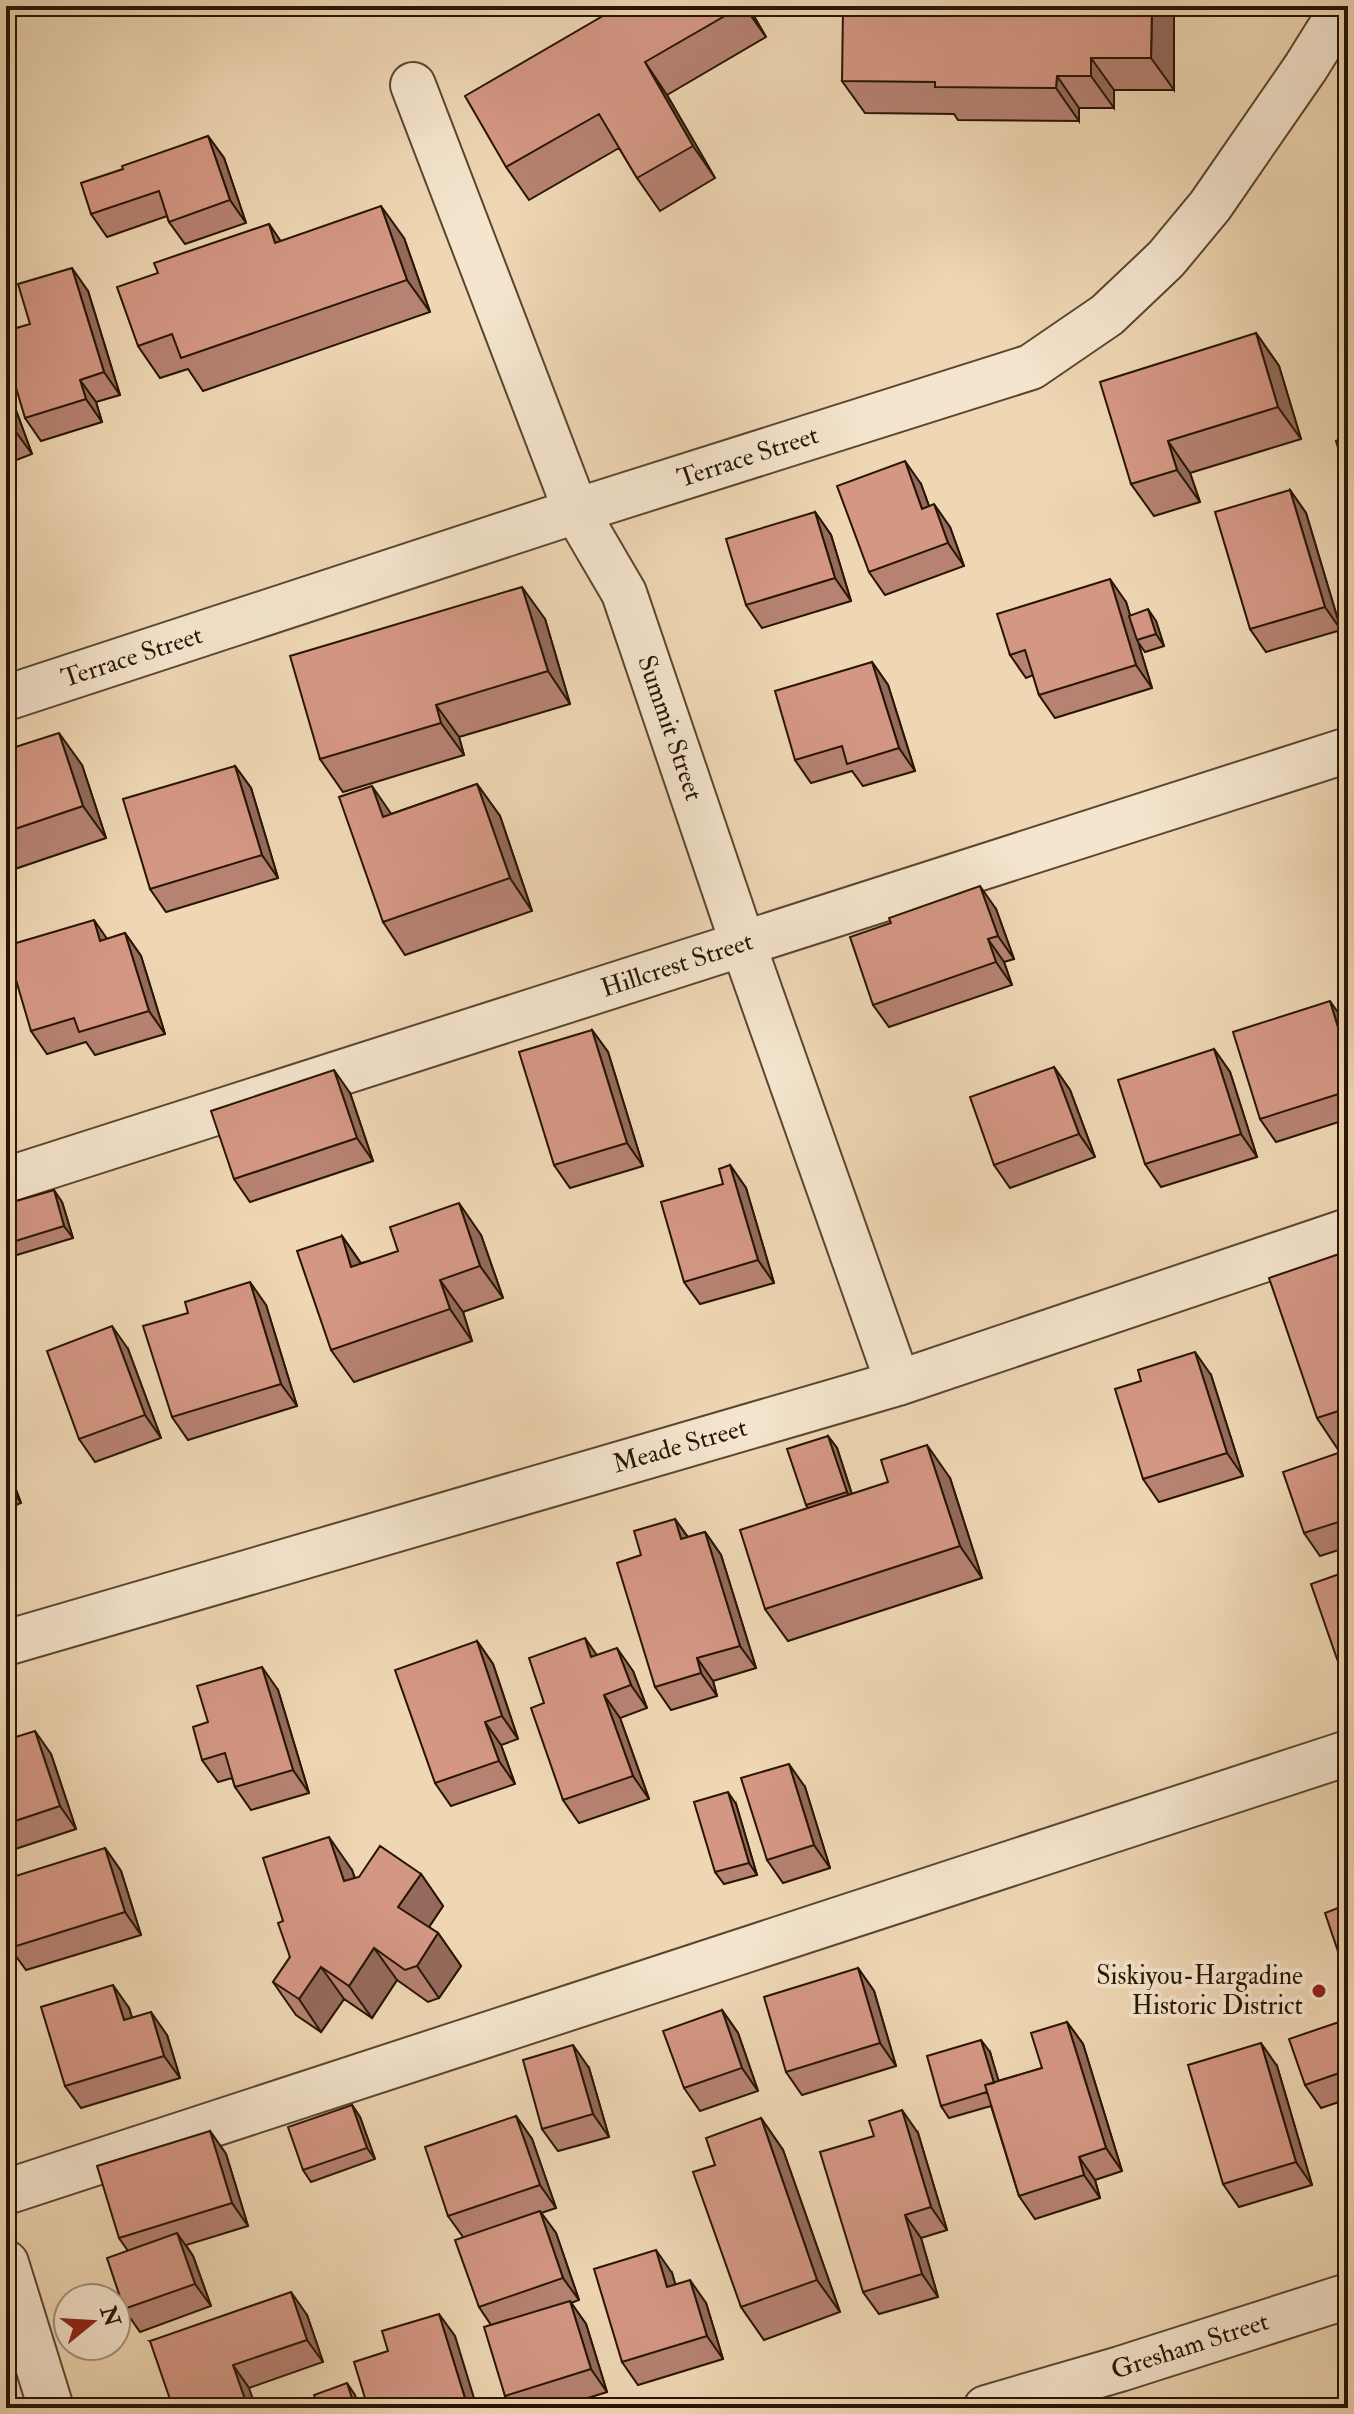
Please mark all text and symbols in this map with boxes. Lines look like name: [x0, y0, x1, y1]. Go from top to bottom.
street label: Terrace Street: [673, 419, 823, 495]
street label: Terrace Street: [57, 619, 207, 695]
street label: Summit Street: [630, 651, 710, 805]
street label: Hillcrest Street: [597, 925, 757, 1005]
street label: Meade Street: [609, 1412, 751, 1480]
place label: Siskiyou-Hargadine Historic District: [1096, 1960, 1303, 2022]
marker: Siskiyou-Hargadine Historic District: [1310, 1982, 1328, 2000]
north arrow: [52, 2282, 132, 2362]
text: N: [93, 2301, 127, 2330]
street label: Gresham Street: [1107, 2305, 1273, 2387]

